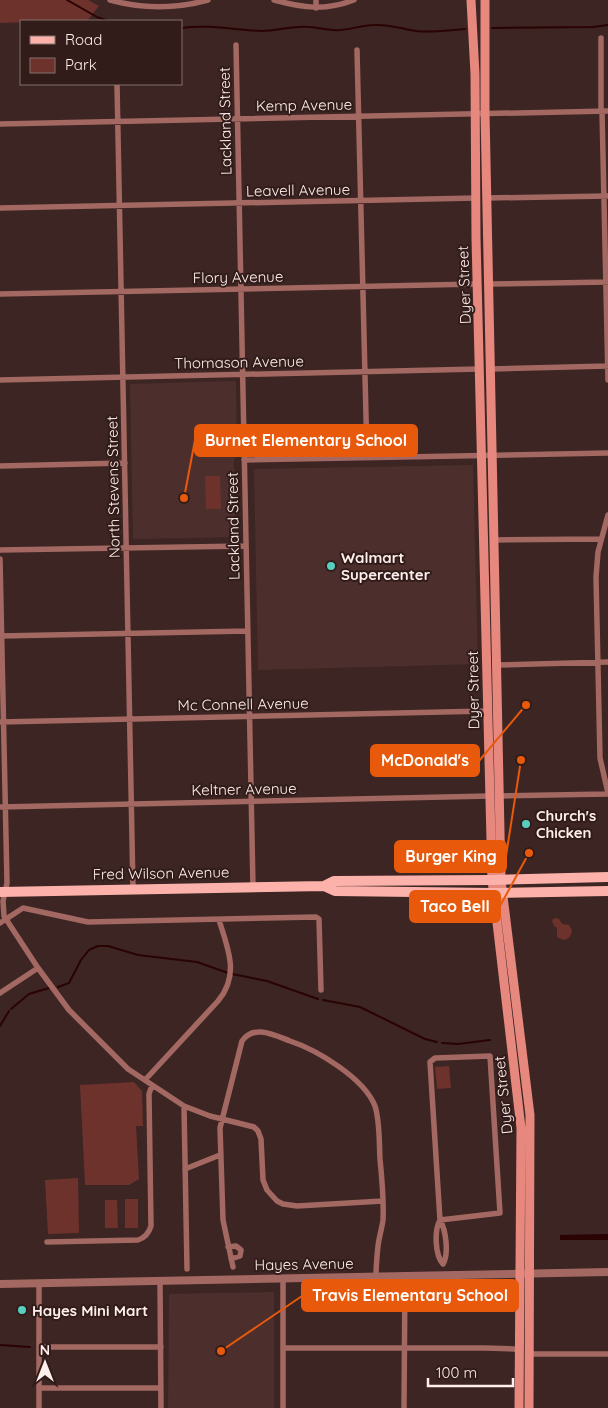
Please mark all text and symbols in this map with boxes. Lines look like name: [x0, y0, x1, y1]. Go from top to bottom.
legend: [20, 20, 182, 85]
text: Road: [65, 30, 102, 49]
text: Park: [65, 55, 97, 74]
street label: Lackland Street: [215, 67, 235, 175]
street label: Kemp Avenue: [256, 95, 352, 115]
street label: Leavell Avenue: [246, 180, 350, 200]
street label: Dyer Street: [453, 245, 475, 325]
street label: Flory Avenue: [193, 267, 283, 287]
street label: Thomason Avenue: [174, 351, 304, 373]
street label: North Stevens Street: [102, 416, 124, 558]
callout: Burnet Elementary School: [195, 425, 417, 456]
text: Burnet Elementary School: [205, 430, 407, 450]
street label: Lackland Street: [223, 472, 243, 580]
place label: Walmart Supercenter: [341, 548, 431, 584]
marker: Walmart Supercenter: [325, 560, 337, 572]
street label: Dyer Street: [463, 651, 483, 729]
street label: Mc Connell Avenue: [177, 693, 309, 715]
callout: McDonald's: [371, 745, 479, 776]
text: McDonald's: [381, 750, 469, 770]
street label: Keltner Avenue: [191, 779, 297, 799]
place label: Church's Chicken: [536, 806, 596, 842]
marker: Church's Chicken: [520, 818, 532, 830]
callout: Burger King: [395, 841, 506, 872]
text: Burger King: [405, 846, 497, 866]
street label: Fred Wilson Avenue: [92, 862, 230, 884]
callout: Taco Bell: [410, 891, 500, 922]
text: Taco Bell: [420, 896, 490, 916]
street label: Dyer Street: [489, 1055, 517, 1135]
street label: Hayes Avenue: [254, 1254, 354, 1274]
callout: Travis Elementary School: [302, 1280, 518, 1311]
text: Travis Elementary School: [312, 1285, 508, 1305]
place label: Hayes Mini Mart: [32, 1301, 148, 1320]
marker: Hayes Mini Mart: [16, 1304, 28, 1316]
north arrow: [20, 1338, 70, 1388]
text: N: [40, 1341, 50, 1359]
scale bar: [428, 1356, 513, 1388]
text: 100 m: [436, 1363, 477, 1382]

